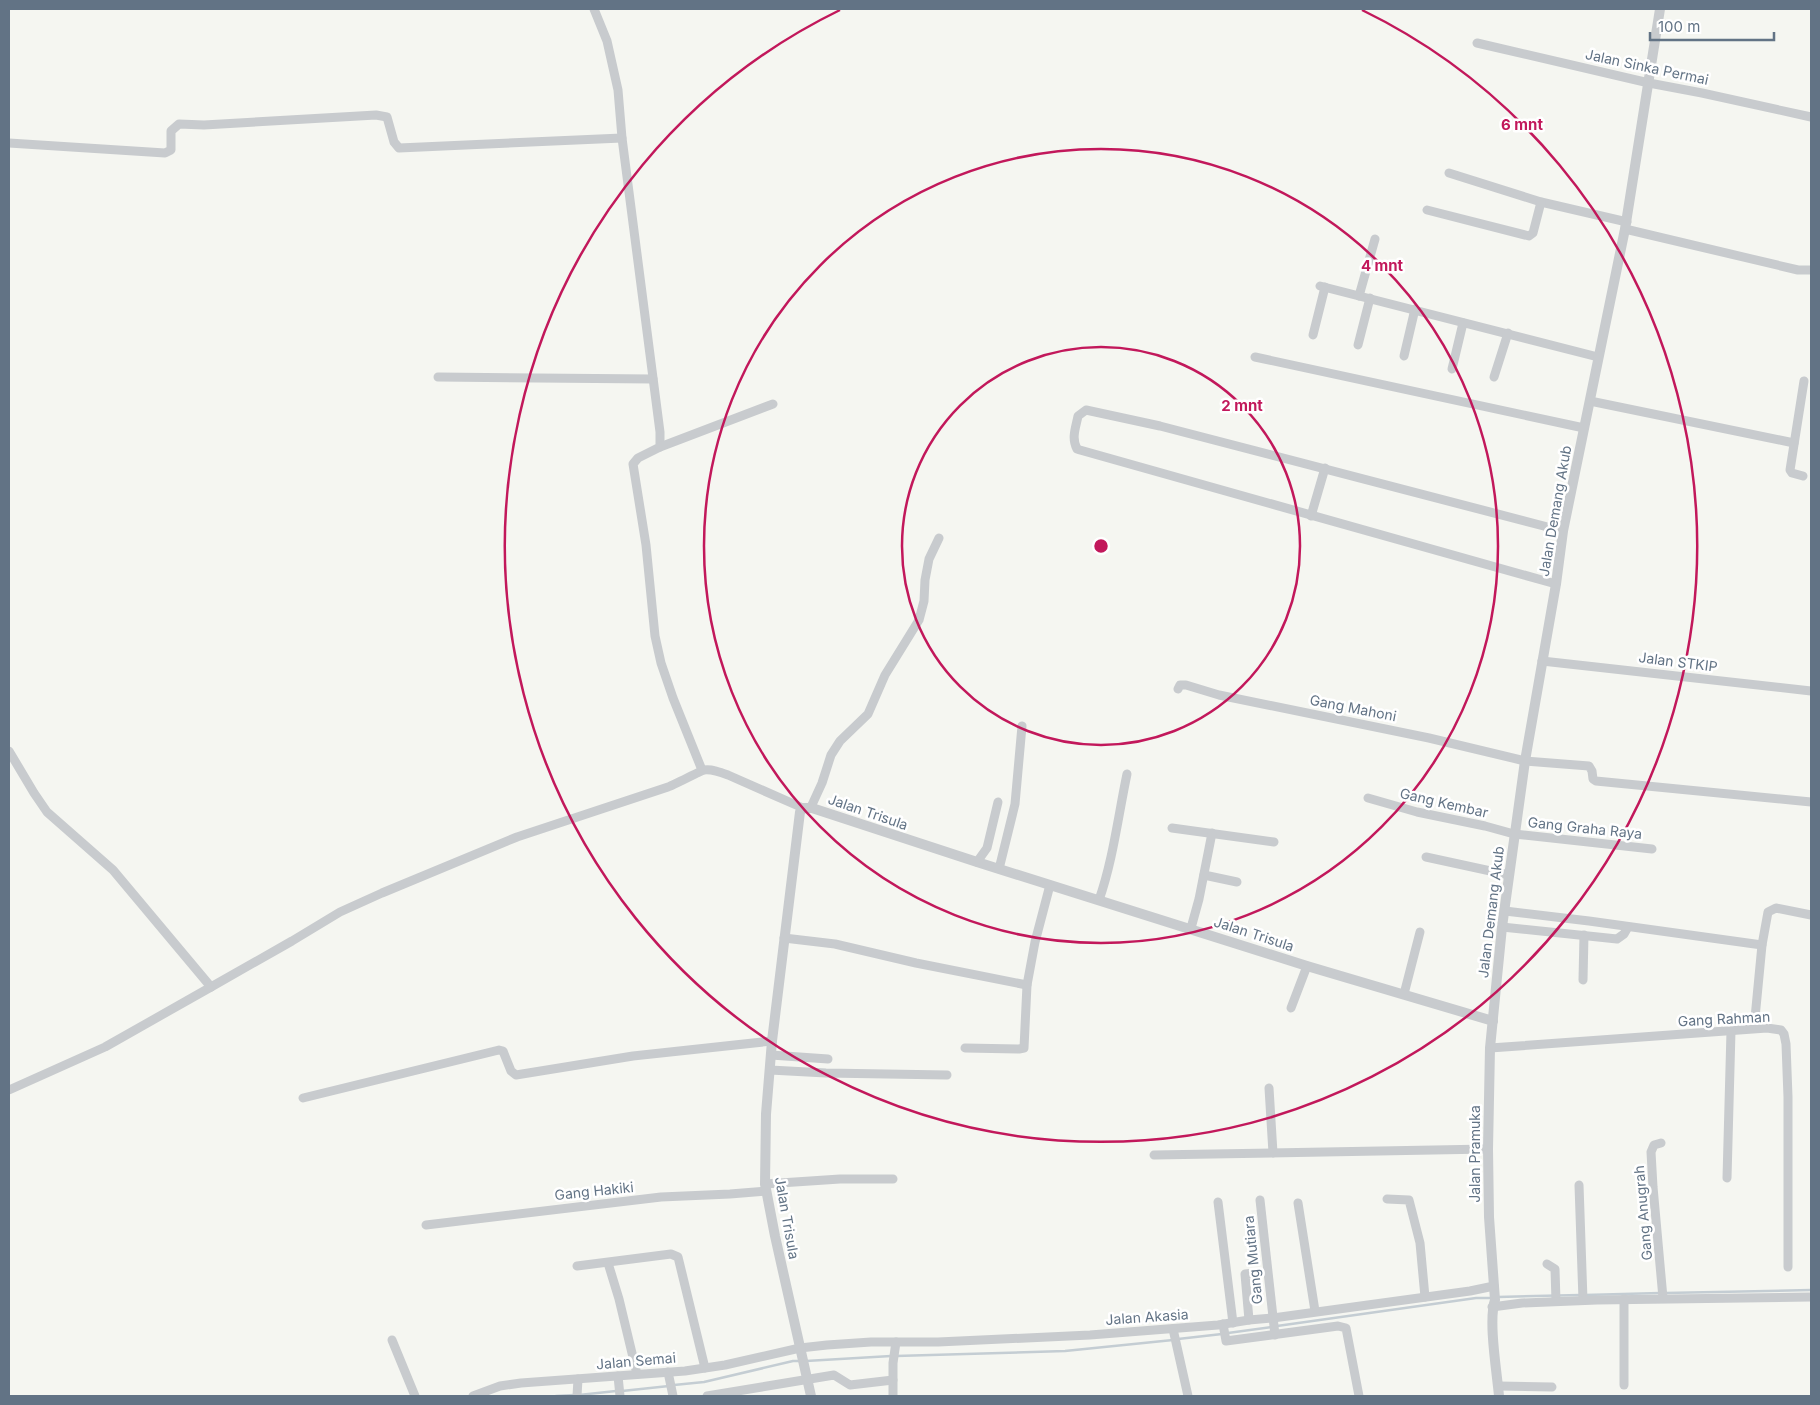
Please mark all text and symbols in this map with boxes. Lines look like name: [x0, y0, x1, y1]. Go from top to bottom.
scale bar: [1650, 10, 1774, 42]
text: 100 m: [1658, 17, 1700, 36]
street label: Jalan Sinka Permai: [1584, 45, 1710, 88]
text: 6 mnt: [1501, 115, 1543, 134]
text: 4 mnt: [1361, 256, 1404, 275]
text: 2 mnt: [1221, 396, 1263, 415]
street label: Jalan Demang Akub: [1535, 444, 1574, 578]
centre of rings: [1092, 537, 1110, 555]
street label: Jalan STKIP: [1638, 648, 1719, 675]
street label: Gang Mahoni: [1308, 691, 1398, 724]
street label: Gang Kembar: [1398, 784, 1490, 821]
street label: Jalan Trisula: [826, 790, 910, 833]
street label: Gang Graha Raya: [1527, 813, 1643, 842]
street label: Jalan Demang Akub: [1474, 845, 1507, 979]
street label: Jalan Trisula: [1212, 913, 1296, 954]
street label: Gang Rahman: [1677, 1008, 1771, 1029]
street label: Jalan Pramuka: [1466, 1105, 1483, 1203]
street label: Gang Anugrah: [1630, 1165, 1655, 1261]
street label: Jalan Trisula: [772, 1175, 803, 1260]
street label: Gang Hakiki: [554, 1178, 634, 1203]
street label: Gang Mutiara: [1239, 1215, 1266, 1305]
street label: Jalan Akasia: [1105, 1305, 1189, 1328]
street label: Jalan Semai: [595, 1349, 677, 1372]

